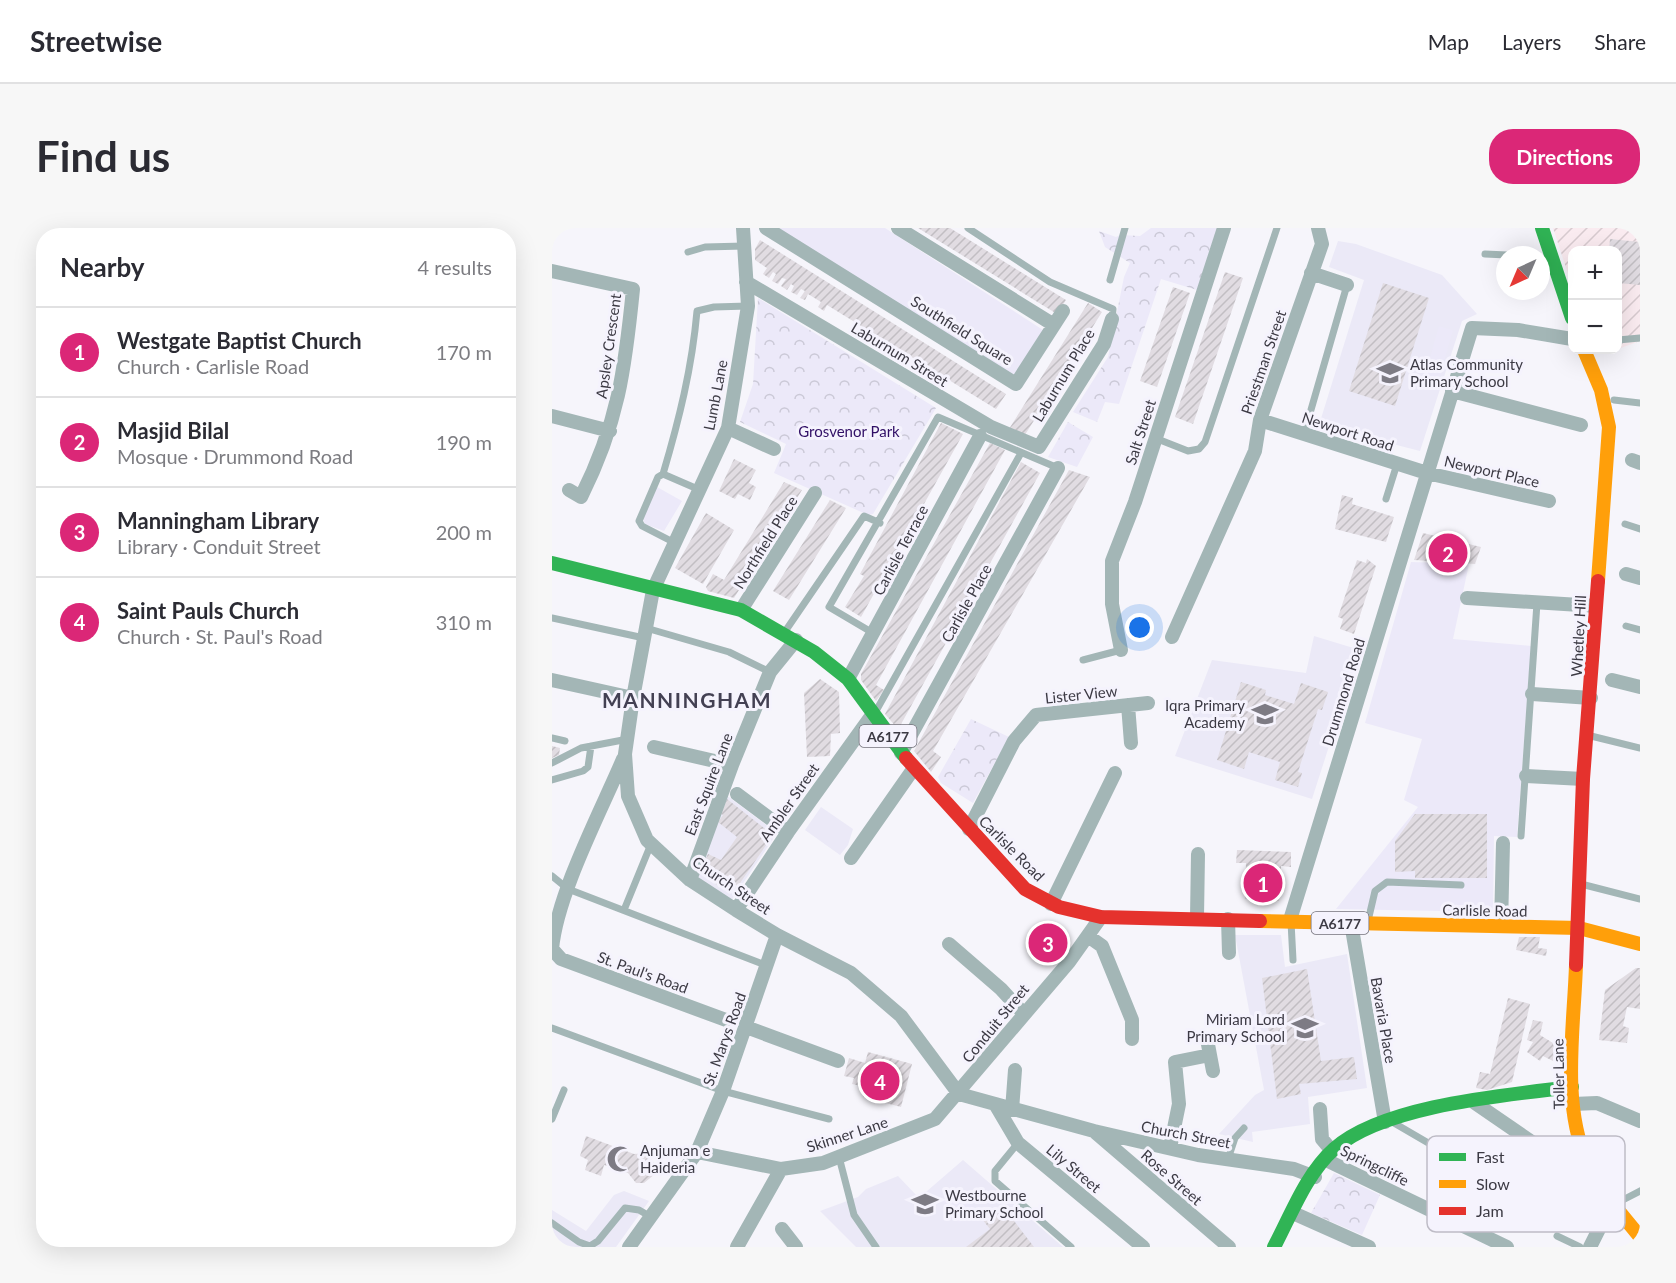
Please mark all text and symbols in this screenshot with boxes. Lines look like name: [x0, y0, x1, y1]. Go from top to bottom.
text: Streetwise: [30, 24, 162, 58]
text: Map: [1428, 29, 1469, 54]
text: Layers: [1502, 29, 1561, 54]
text: Share: [1594, 29, 1646, 54]
button: Directions: [1489, 129, 1640, 184]
text: Find us: [36, 131, 170, 181]
north arrow: [1496, 246, 1550, 300]
map controls: [1568, 246, 1622, 354]
button: +: [1568, 246, 1622, 300]
text: Nearby: [60, 251, 145, 283]
text: 4 results: [417, 255, 492, 279]
street label: Apsley Crescent: [592, 292, 624, 400]
street label: Southfield Square: [908, 292, 1016, 368]
button: −: [1568, 300, 1622, 354]
street label: Priestman Street: [1237, 307, 1289, 417]
street label: Laburnum Street: [848, 318, 952, 390]
street label: Laburnum Place: [1028, 325, 1098, 425]
text: Westgate Baptist Church: [117, 327, 362, 354]
text: 1: [74, 340, 85, 364]
text: 170 m: [436, 340, 492, 364]
text: Church · Carlisle Road: [117, 354, 309, 378]
place label: Atlas Community Primary School: [1410, 355, 1523, 390]
street label: Lumb Lane: [699, 358, 731, 432]
school or university icon: Atlas Community Primary School: [1375, 358, 1405, 388]
street label: Salt Street: [1121, 396, 1159, 467]
street label: Newport Road: [1300, 408, 1396, 454]
text: Masjid Bilal: [117, 417, 229, 444]
park label: Grosvenor Park: [798, 422, 900, 440]
text: 2: [74, 430, 85, 454]
text: 190 m: [436, 430, 492, 454]
text: Mosque · Drummond Road: [117, 444, 353, 468]
street label: Newport Place: [1443, 451, 1542, 491]
street label: Northfield Place: [729, 492, 801, 592]
street label: Carlisle Terrace: [869, 502, 931, 598]
text: Manningham Library: [117, 507, 319, 534]
text: 3: [74, 520, 85, 544]
text: 200 m: [436, 520, 492, 544]
pin: 2: [1428, 530, 1468, 576]
text: Library · Conduit Street: [117, 534, 321, 558]
street label: Carlisle Place: [937, 561, 995, 645]
street label: Whetley Hill: [1567, 595, 1589, 677]
text: Saint Pauls Church: [117, 597, 299, 624]
text: 4: [74, 610, 85, 634]
text: 310 m: [436, 610, 492, 634]
your location: [1125, 613, 1154, 642]
text: Church · St. Paul's Road: [117, 624, 323, 648]
street label: Drummond Road: [1318, 636, 1368, 748]
street label: Lister View: [1044, 681, 1118, 707]
district label: MANNINGHAM: [602, 687, 772, 712]
place label: Iqra Primary Academy: [1165, 696, 1245, 731]
school or university icon: Iqra Primary Academy: [1250, 699, 1280, 729]
road number: A6177: [860, 725, 916, 747]
street label: East Squire Lane: [680, 730, 736, 838]
street label: Ambler Street: [756, 759, 823, 844]
street label: Carlisle Road: [976, 812, 1048, 884]
street label: Church Street: [689, 852, 775, 918]
pin: 1: [1244, 860, 1282, 906]
street label: Carlisle Road: [1442, 900, 1528, 920]
road number: A6177: [1312, 912, 1368, 934]
pin: 3: [1028, 920, 1068, 966]
street label: St. Paul's Road: [595, 947, 691, 997]
street label: Bavaria Place: [1368, 976, 1400, 1065]
street label: Conduit Street: [958, 980, 1033, 1066]
street label: St. Marys Road: [699, 990, 749, 1088]
place label: Miriam Lord Primary School: [1186, 1010, 1285, 1045]
school or university icon: Miriam Lord Primary School: [1290, 1013, 1320, 1043]
street label: Toller Lane: [1548, 1038, 1568, 1110]
pin: 4: [860, 1058, 900, 1104]
street label: Skinner Lane: [804, 1112, 890, 1156]
street label: Church Street: [1140, 1117, 1233, 1152]
legend: [1427, 1136, 1625, 1232]
street label: Lily Street: [1043, 1140, 1105, 1196]
place label: Anjuman e Haideria: [640, 1141, 710, 1176]
street label: Springcliffe: [1338, 1141, 1412, 1189]
mosque icon: Anjuman e Haideria: [605, 1144, 635, 1174]
street label: Rose Street: [1138, 1146, 1207, 1209]
text: Fast: [1476, 1147, 1505, 1166]
text: Slow: [1476, 1174, 1510, 1193]
place label: Westbourne Primary School: [945, 1186, 1044, 1221]
school or university icon: Westbourne Primary School: [910, 1189, 940, 1219]
text: Jam: [1476, 1201, 1504, 1220]

